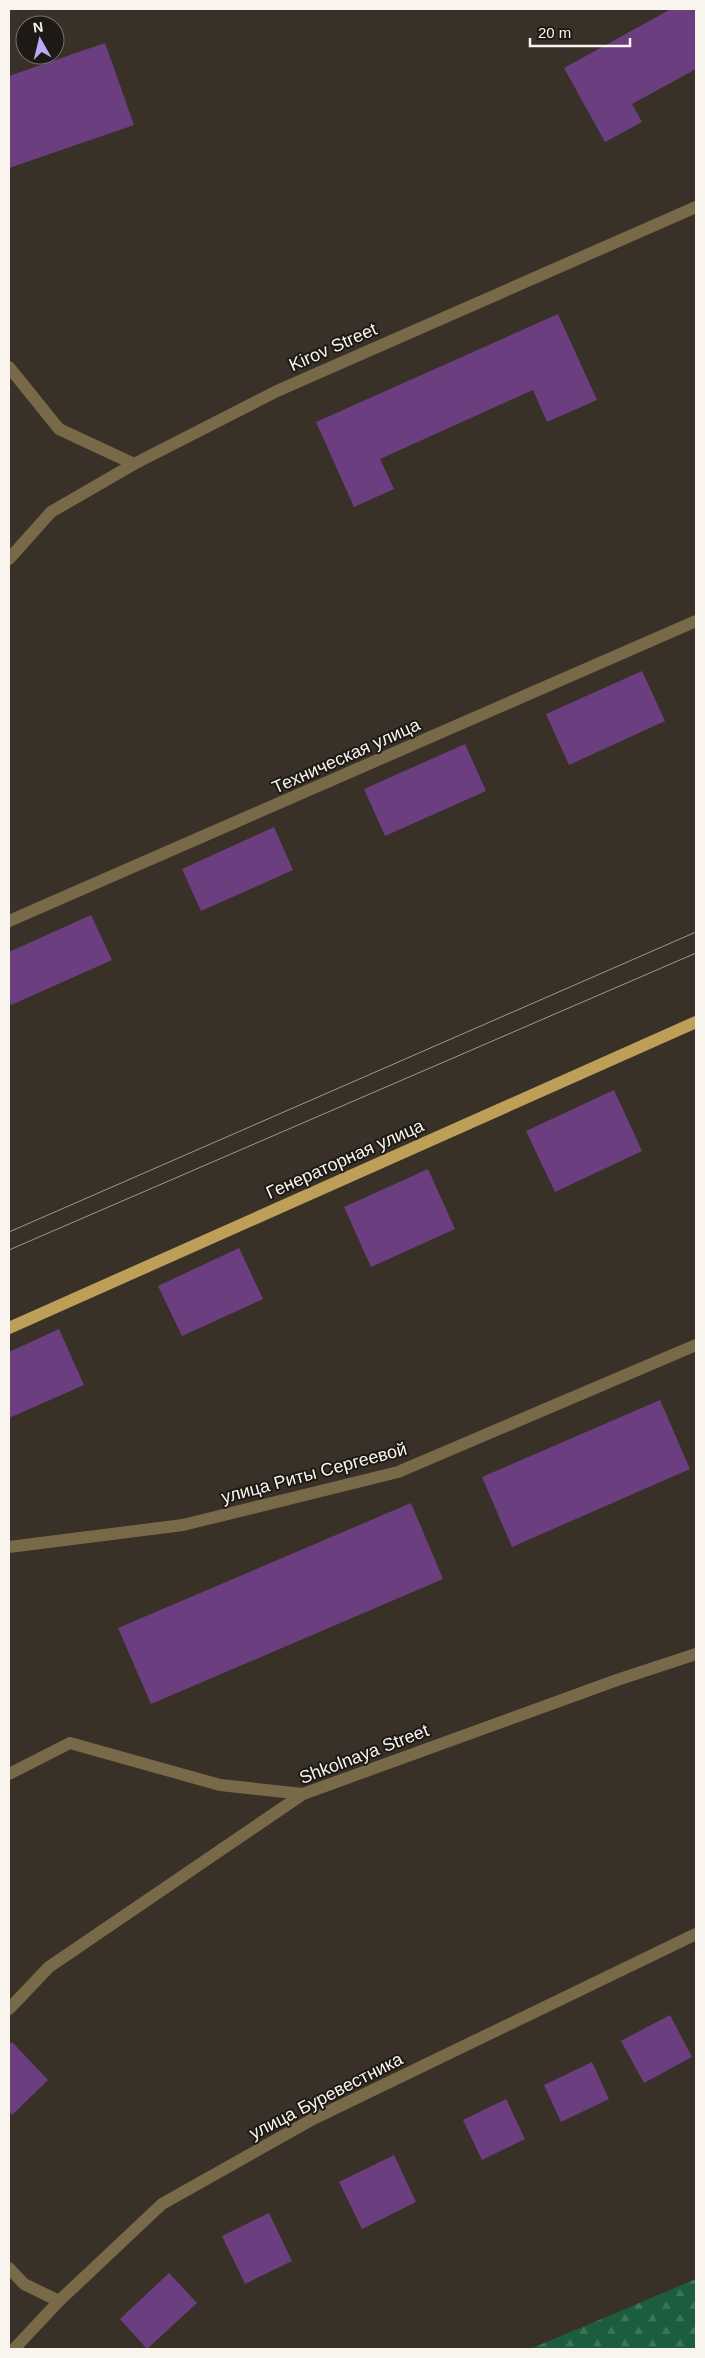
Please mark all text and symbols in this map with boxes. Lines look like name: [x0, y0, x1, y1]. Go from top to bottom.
north arrow: [15, 15, 65, 65]
scale bar: [530, 15, 630, 47]
text: N: [32, 18, 44, 36]
text: 20 m: [538, 24, 571, 41]
street label: Kirov Street: [286, 319, 380, 375]
street label: Техническая улица: [269, 714, 424, 798]
street label: Генераторная улица: [263, 1115, 428, 1203]
street label: улица Риты Сергеевой: [219, 1439, 409, 1507]
street label: Shkolnaya Street: [296, 1720, 432, 1788]
street label: улица Буревестника: [246, 2048, 407, 2143]

